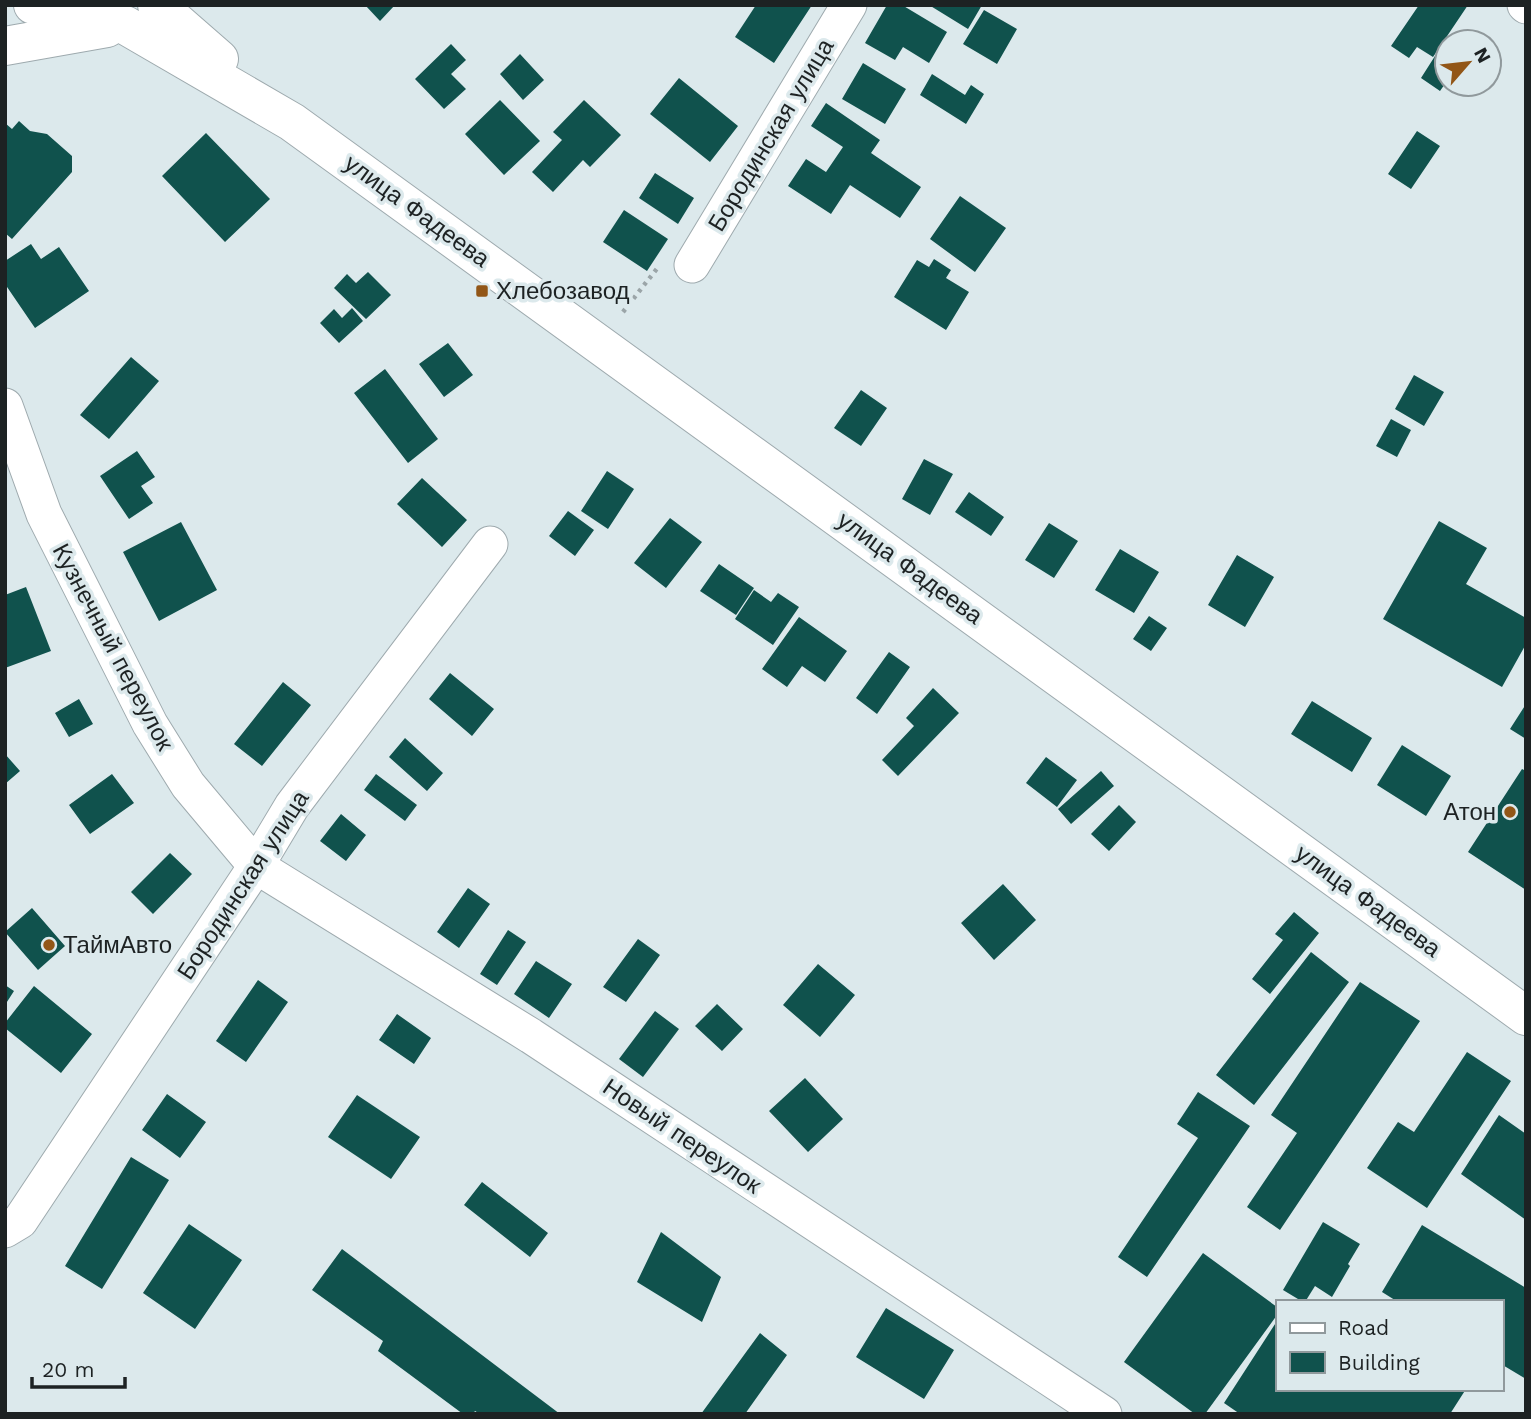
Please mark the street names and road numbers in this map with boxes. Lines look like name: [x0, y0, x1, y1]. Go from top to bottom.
street label: Бородинская улица: [702, 33, 840, 236]
street label: улица Фадеева: [339, 149, 495, 273]
street label: улица Фадеева: [832, 506, 988, 630]
street label: Кузнечный переулок: [47, 539, 180, 755]
street label: Бородинская улица: [171, 785, 315, 985]
street label: улица Фадеева: [1290, 839, 1446, 963]
street label: Новый переулок: [598, 1073, 767, 1200]

